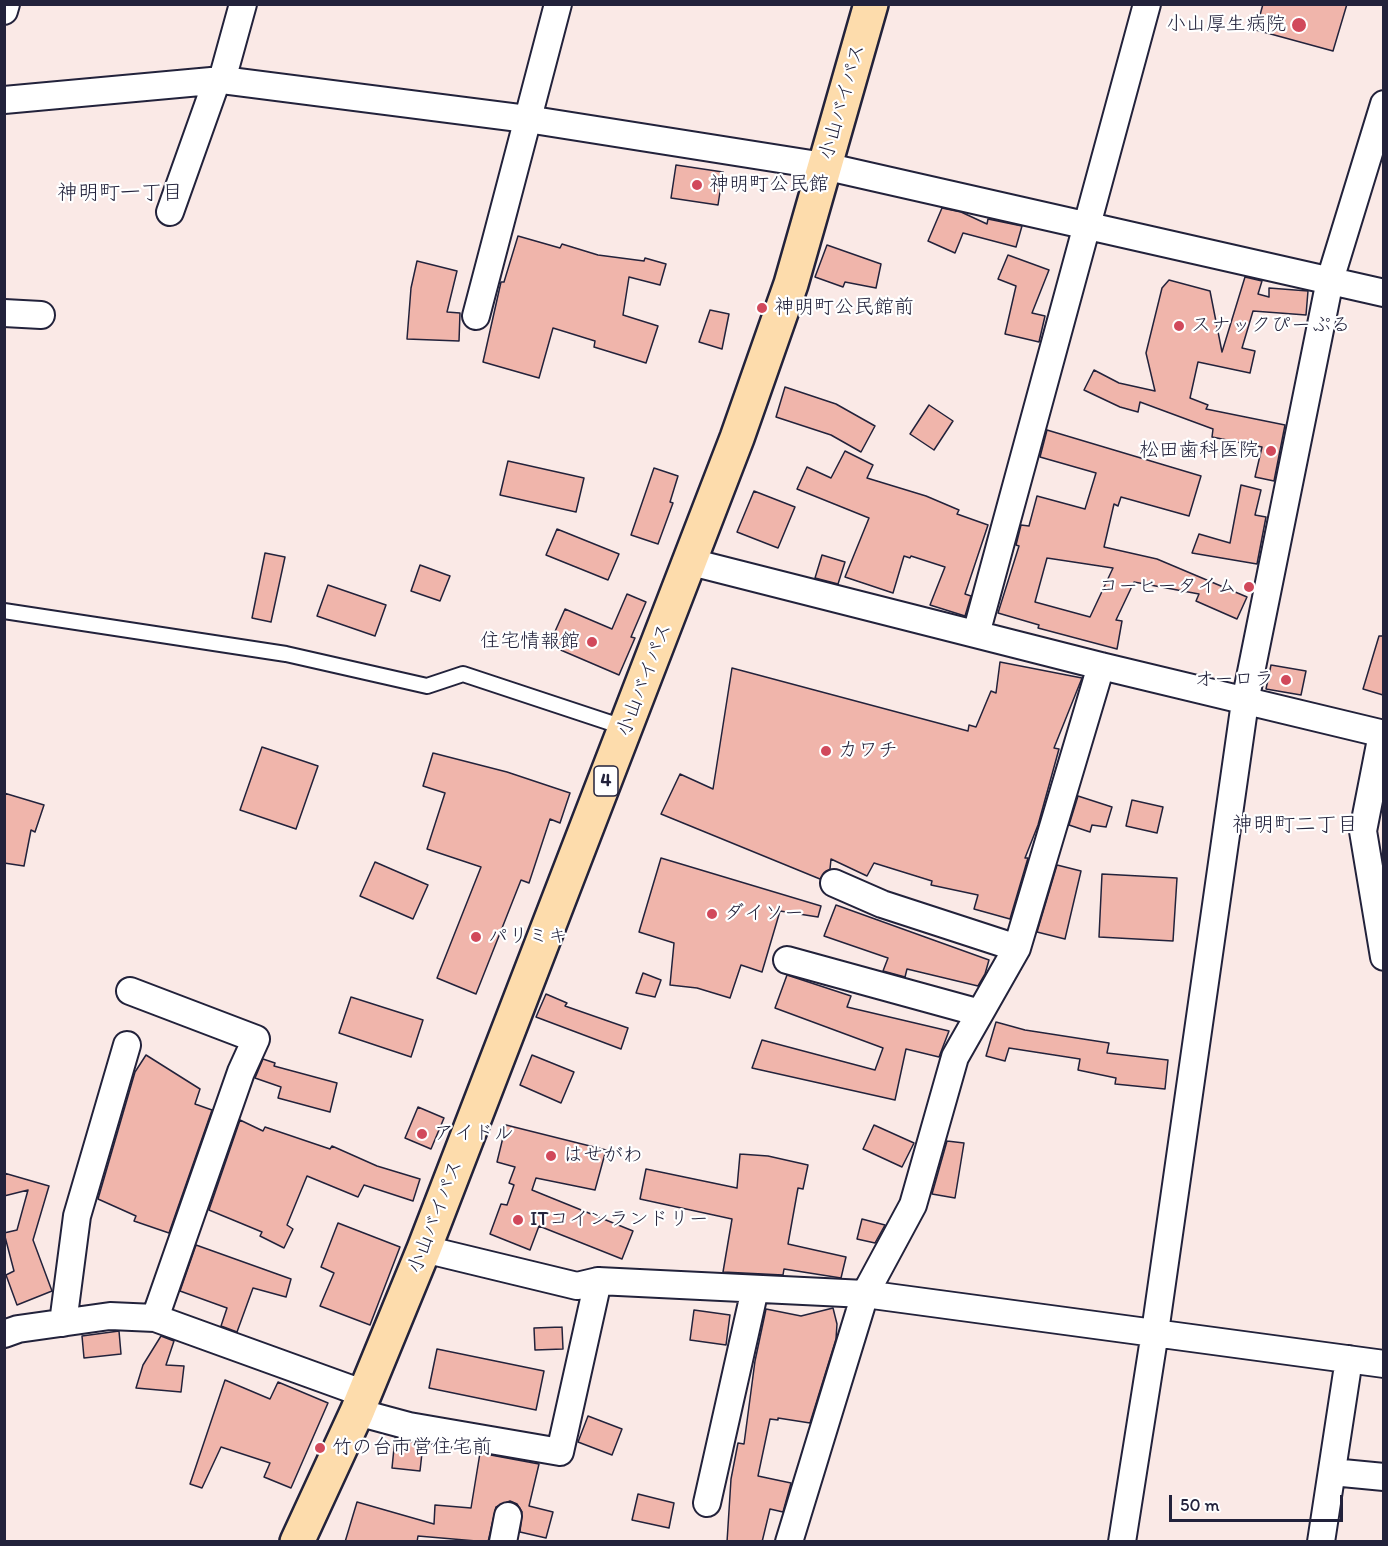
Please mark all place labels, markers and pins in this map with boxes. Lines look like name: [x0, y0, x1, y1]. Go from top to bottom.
place label: 小山厚生病院: [1166, 13, 1286, 37]
marker: 小山厚生病院: [1290, 16, 1308, 34]
place label: 神明町公民館: [709, 173, 829, 197]
marker: 神明町公民館: [690, 178, 704, 192]
place label: 神明町公民館前: [774, 296, 914, 320]
marker: 神明町公民館前: [755, 301, 769, 315]
place label: スナックぴーぷる: [1191, 314, 1351, 338]
marker: スナックぴーぷる: [1172, 319, 1186, 333]
place label: 松田歯科医院: [1139, 439, 1259, 463]
marker: 松田歯科医院: [1264, 444, 1278, 458]
place label: コーヒータイム: [1098, 575, 1237, 599]
marker: コーヒータイム: [1242, 580, 1256, 594]
place label: 住宅情報館: [480, 630, 580, 654]
marker: 住宅情報館: [585, 635, 599, 649]
place label: オーロラ: [1194, 668, 1274, 692]
marker: オーロラ: [1279, 673, 1293, 687]
place label: カワチ: [838, 739, 898, 763]
marker: カワチ: [819, 744, 833, 758]
place label: ダイソー: [724, 902, 804, 926]
marker: ダイソー: [705, 907, 719, 921]
place label: パリミキ: [488, 925, 568, 949]
marker: パリミキ: [469, 930, 483, 944]
place label: アイドル: [434, 1122, 514, 1146]
marker: アイドル: [415, 1127, 429, 1141]
place label: はせがわ: [563, 1144, 643, 1168]
marker: はせがわ: [544, 1149, 558, 1163]
place label: ITコインランドリー: [530, 1208, 709, 1232]
marker: ITコインランドリー: [511, 1213, 525, 1227]
place label: 竹の台市営住宅前: [332, 1436, 492, 1460]
marker: 竹の台市営住宅前: [313, 1441, 327, 1455]

